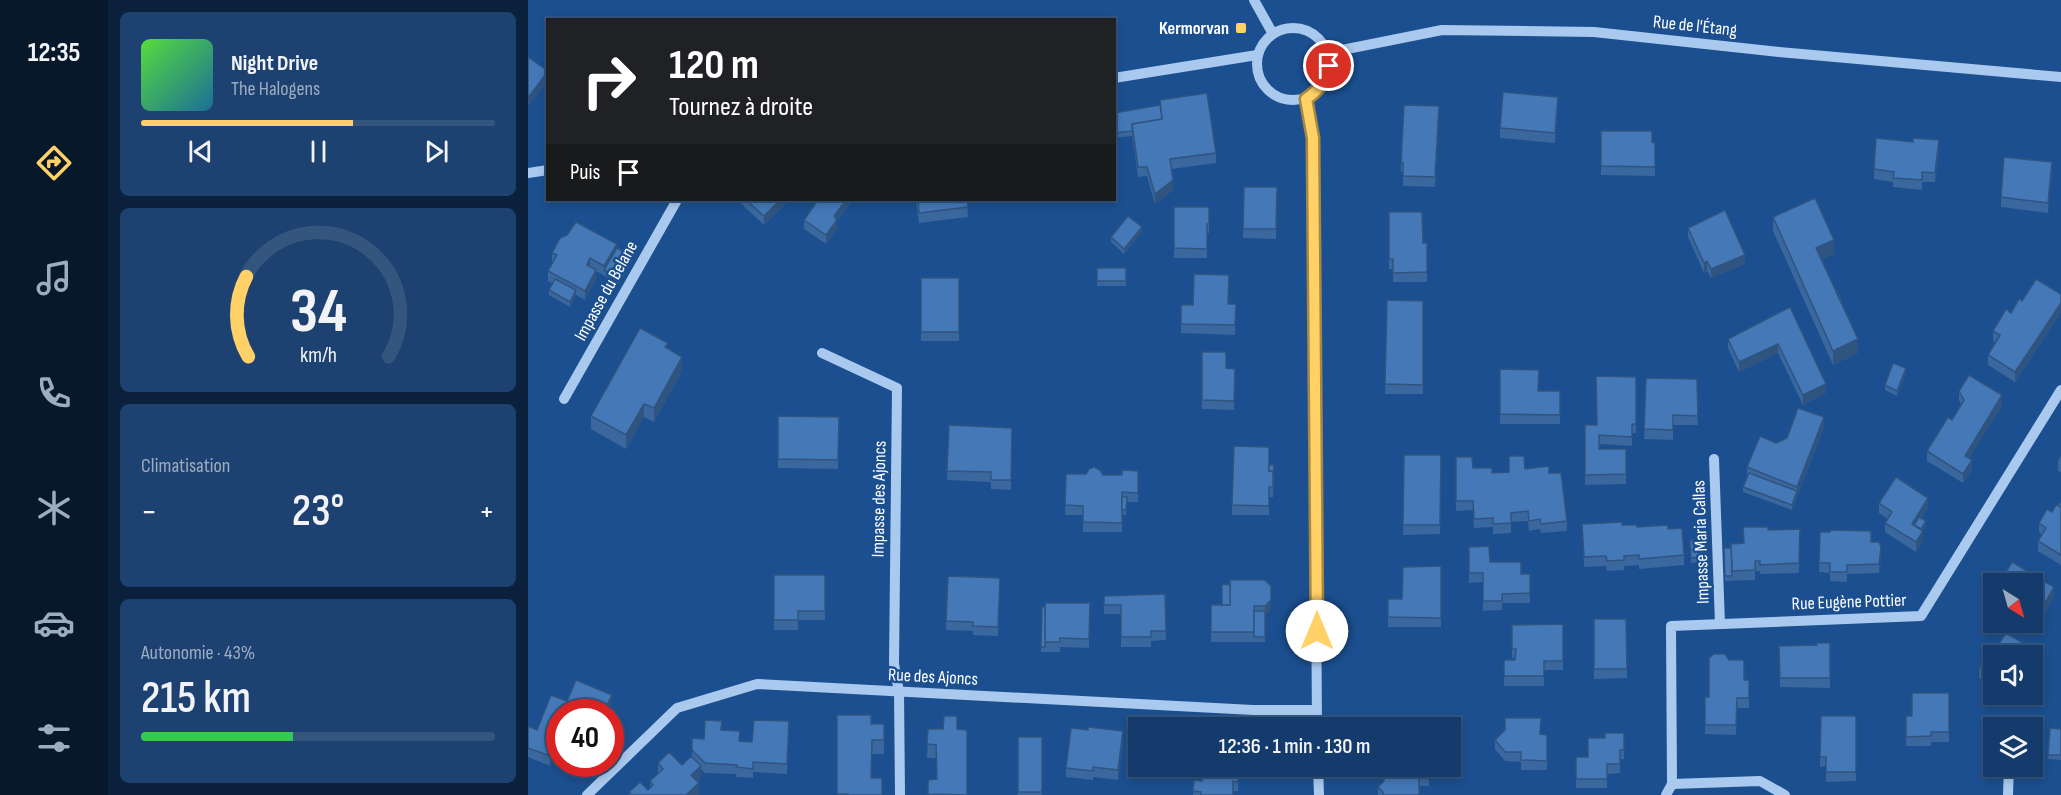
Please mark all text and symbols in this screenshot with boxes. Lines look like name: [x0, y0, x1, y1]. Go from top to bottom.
street label: Rue de l'Étang: [1652, 11, 1738, 41]
place label: Kermorvan: [1159, 18, 1229, 39]
marker: Kermorvan: [1234, 21, 1248, 35]
text: 12:35: [28, 37, 80, 69]
text: 120 m: [669, 40, 759, 91]
pin: [1303, 40, 1354, 91]
icon: right: [570, 42, 648, 120]
icon: arrive: [1312, 49, 1345, 82]
text: Night Drive: [231, 50, 318, 77]
text: The Halogens: [231, 77, 320, 101]
text: Tournez à droite: [669, 91, 813, 123]
icon: previous: [184, 135, 217, 168]
icon: pause: [302, 135, 335, 168]
icon: next: [420, 135, 453, 168]
icon: directions: [33, 142, 75, 184]
icon: arrive: [612, 156, 645, 189]
text: Puis: [570, 159, 600, 186]
street label: Impasse du Belane: [570, 237, 642, 345]
icon: music: [33, 257, 75, 299]
text: 34: [289, 275, 347, 350]
text: km/h: [299, 343, 337, 368]
icon: phone: [33, 372, 75, 414]
street label: Impasse des Ajoncs: [867, 441, 891, 557]
text: Climatisation: [141, 454, 230, 478]
street label: Impasse Maria Callas: [1688, 480, 1714, 604]
text: 23°: [292, 484, 344, 539]
icon: climate: [33, 487, 75, 529]
text: −: [141, 492, 157, 532]
text: +: [479, 492, 495, 532]
north arrow: [1983, 573, 2043, 633]
map controls: [1983, 573, 2043, 777]
street label: Rue Eugène Pottier: [1791, 590, 1907, 614]
position arrow: [1285, 599, 1349, 663]
icon: car: [33, 602, 75, 644]
text: Autonomie · 43%: [141, 641, 255, 665]
button: sound: [1983, 645, 2043, 705]
street label: Rue des Ajoncs: [887, 664, 979, 690]
text: 215 km: [141, 671, 251, 726]
speed limit sign: 40: [546, 699, 624, 777]
icon: filters: [33, 717, 75, 759]
button: layers: [1983, 717, 2043, 777]
text: 12:36 · 1 min · 130 m: [1219, 733, 1370, 760]

